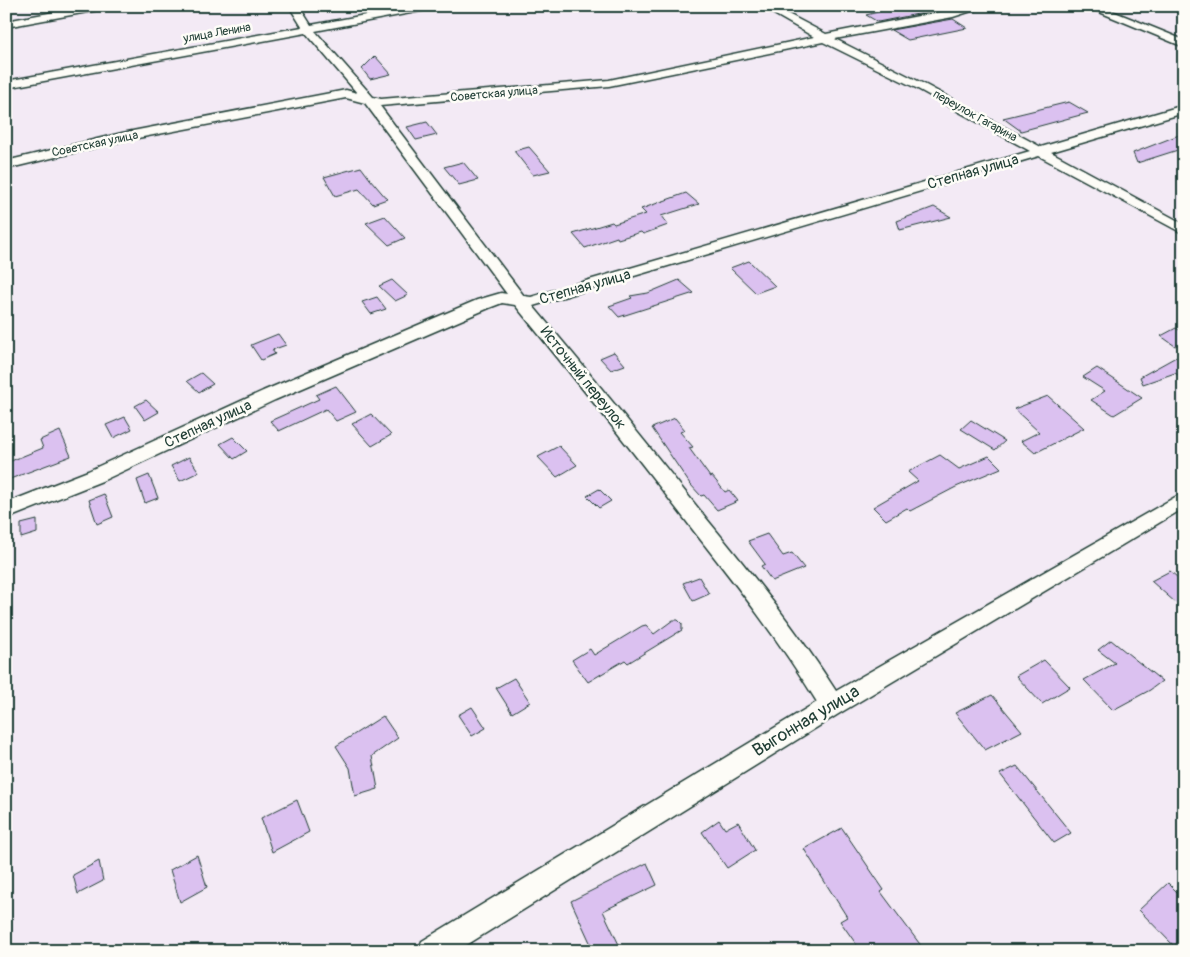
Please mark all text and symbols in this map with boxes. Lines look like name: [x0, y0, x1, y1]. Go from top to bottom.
street label: улица Ленина: [181, 20, 252, 47]
street label: Советская улица: [450, 83, 539, 105]
street label: переулок Гагарина: [930, 87, 1020, 146]
street label: Советская улица: [51, 127, 140, 160]
street label: Степная улица: [925, 150, 1021, 194]
street label: Степная улица: [537, 265, 633, 309]
street label: Источный переулок: [536, 323, 630, 433]
street label: Степная улица: [161, 396, 255, 452]
street label: Выгонная улица: [748, 680, 864, 762]

